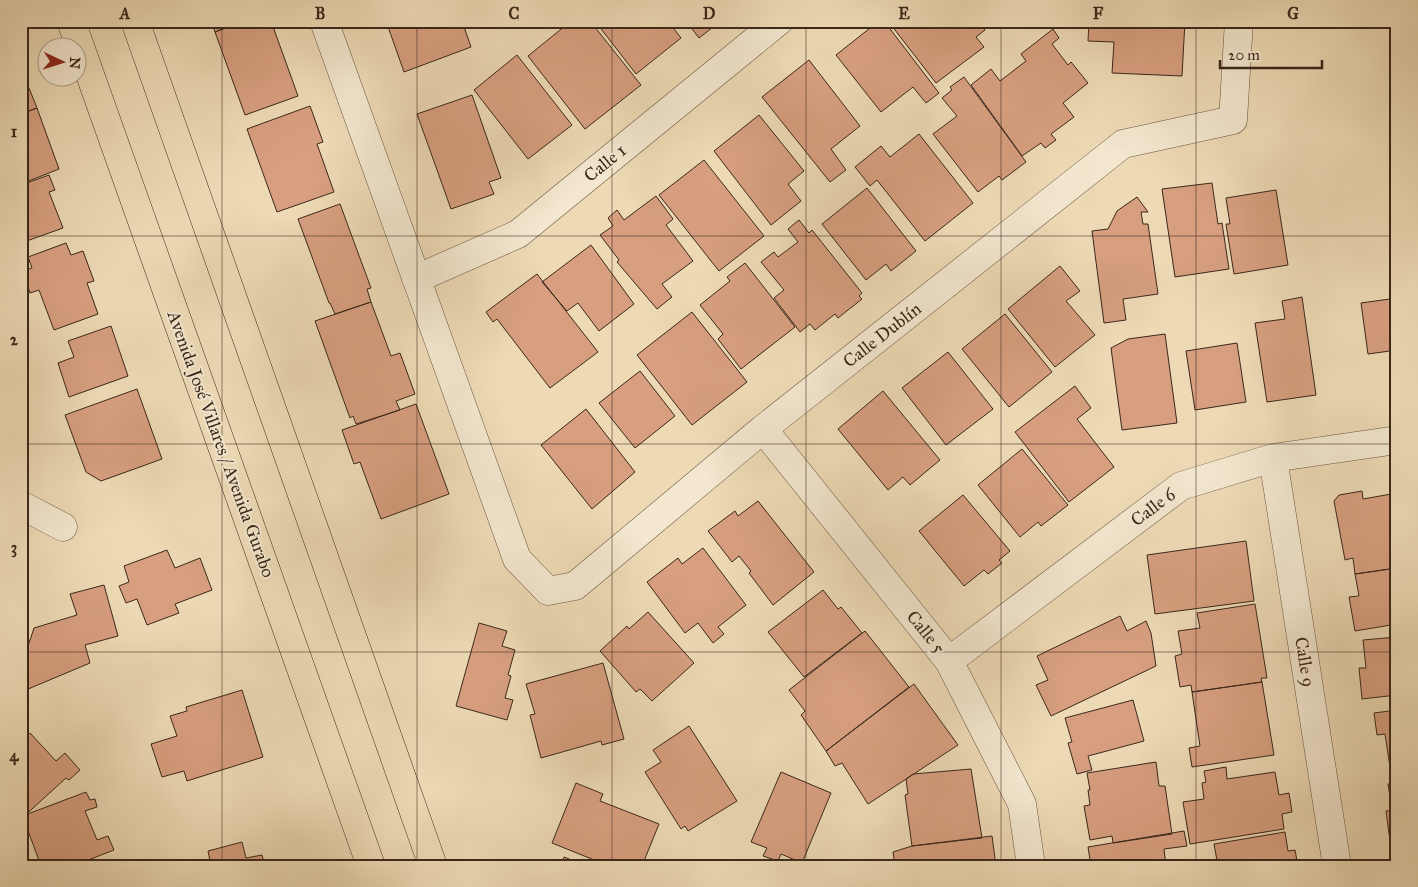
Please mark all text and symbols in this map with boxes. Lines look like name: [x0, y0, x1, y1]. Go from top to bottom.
text: A: [119, 4, 131, 23]
text: B: [315, 4, 325, 23]
text: C: [509, 4, 520, 23]
text: D: [703, 4, 716, 23]
text: E: [898, 4, 910, 23]
text: F: [1093, 4, 1104, 23]
text: G: [1287, 4, 1299, 23]
north arrow: [38, 38, 88, 88]
scale bar: [1220, 38, 1323, 70]
text: 20 m: [1228, 46, 1260, 64]
text: N: [66, 56, 83, 70]
text: 1: [11, 122, 18, 141]
street label: Calle 1: [579, 139, 631, 187]
street label: Calle Dublín: [839, 298, 926, 372]
street label: Avenida José Villares / Avenida Gurabo: [161, 307, 280, 581]
text: 2: [10, 330, 19, 349]
street label: Calle 6: [1126, 483, 1180, 531]
text: 3: [11, 538, 17, 558]
street label: Calle 5: [902, 606, 950, 659]
street label: Calle 9: [1290, 635, 1320, 689]
text: 4: [10, 746, 20, 766]

